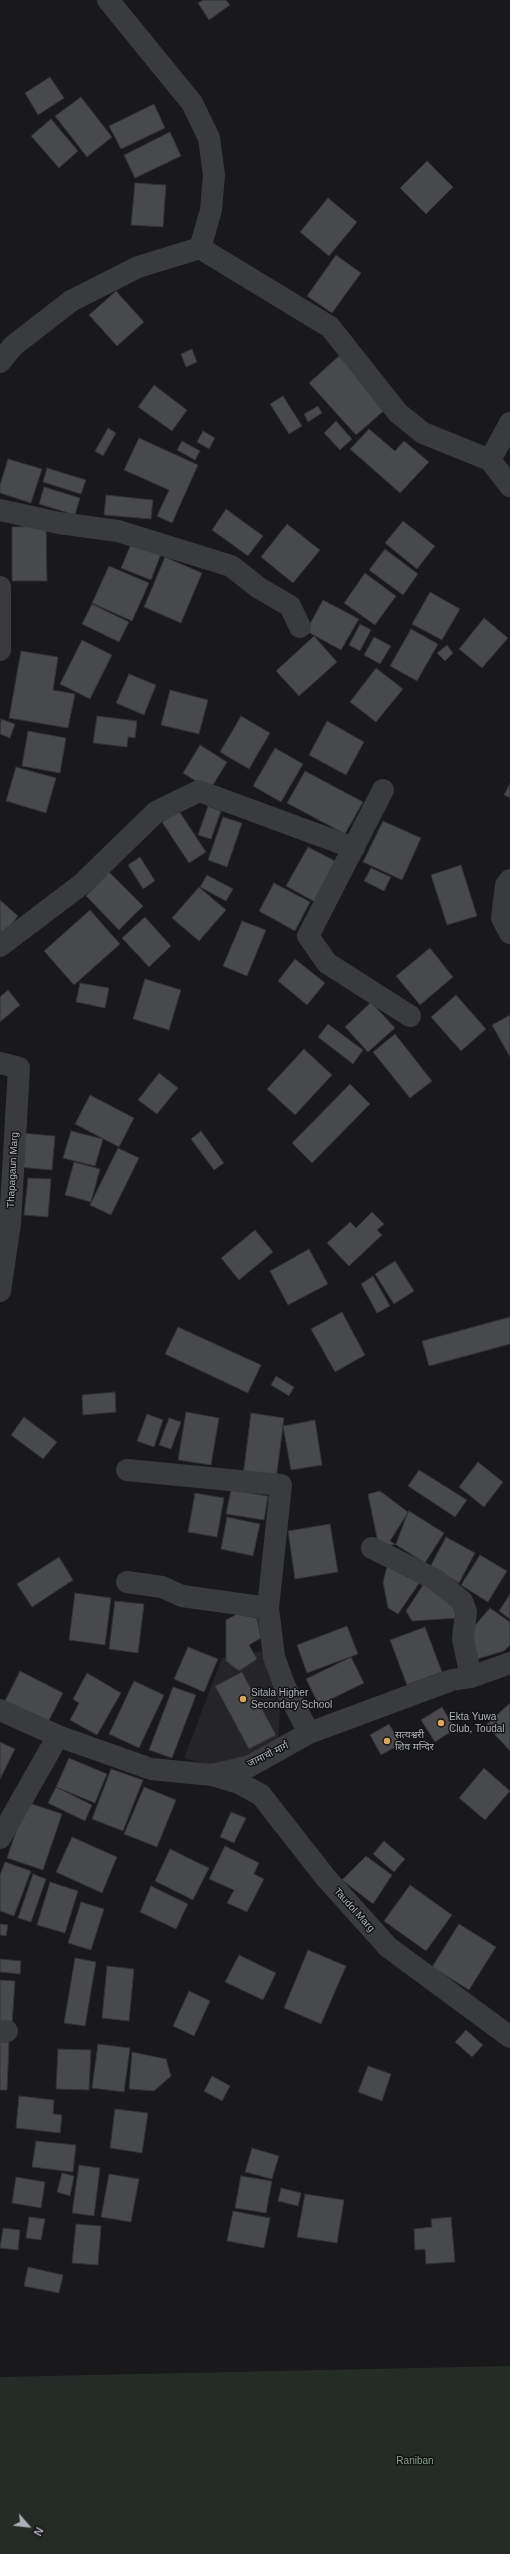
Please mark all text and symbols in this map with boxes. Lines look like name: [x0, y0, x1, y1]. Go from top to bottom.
street label: Thapagaun Marg: [5, 1132, 21, 1208]
place label: Sitala Higher Secondary School: [251, 1687, 332, 1710]
marker: Sitala Higher Secondary School: [238, 1694, 248, 1704]
place label: Ekta Yuwa Club, Toudal: [449, 1711, 505, 1734]
marker: Ekta Yuwa Club, Toudal: [436, 1718, 446, 1728]
place label: सत्यश्वरी शिव मन्दिर: [395, 1729, 434, 1752]
marker: सत्यश्वरी शिव मन्दिर: [382, 1736, 392, 1746]
street label: जामाचो मार्ग: [245, 1740, 291, 1770]
street label: Taudol Marg: [331, 1886, 377, 1934]
park label: Raniban: [396, 2455, 434, 2467]
north arrow: [8, 2506, 48, 2546]
text: N: [31, 2525, 46, 2538]

